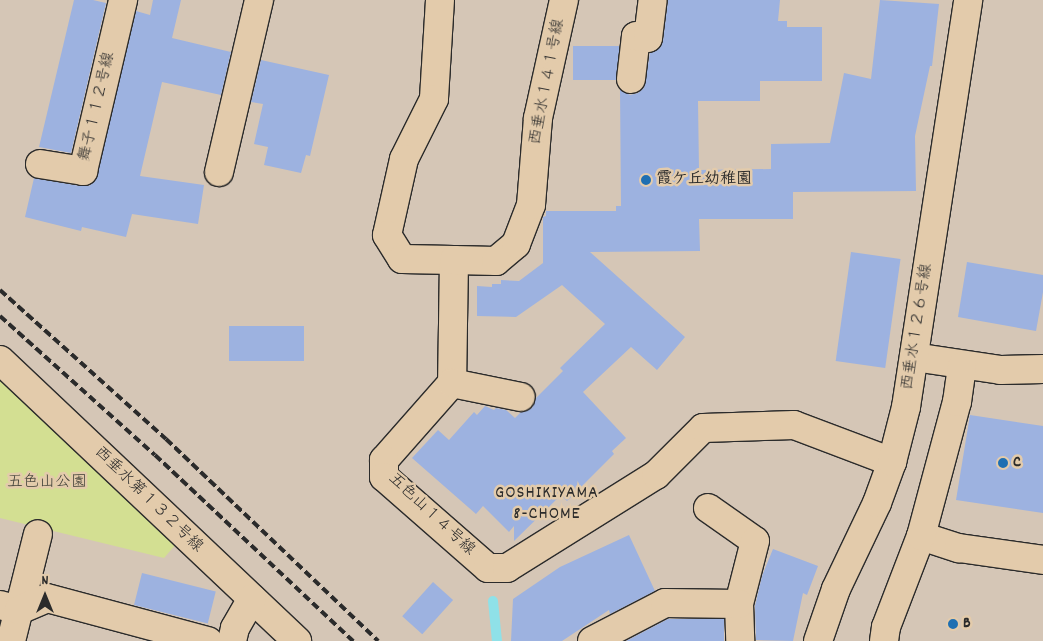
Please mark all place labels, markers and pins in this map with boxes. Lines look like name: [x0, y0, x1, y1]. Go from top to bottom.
place label: 霞ケ丘幼稚園: [656, 170, 752, 190]
marker: 霞ケ丘幼稚園: [640, 174, 652, 186]
place label: C: [1013, 453, 1021, 473]
marker: C: [997, 457, 1009, 469]
place label: B: [963, 614, 971, 634]
marker: B: [947, 618, 959, 630]

